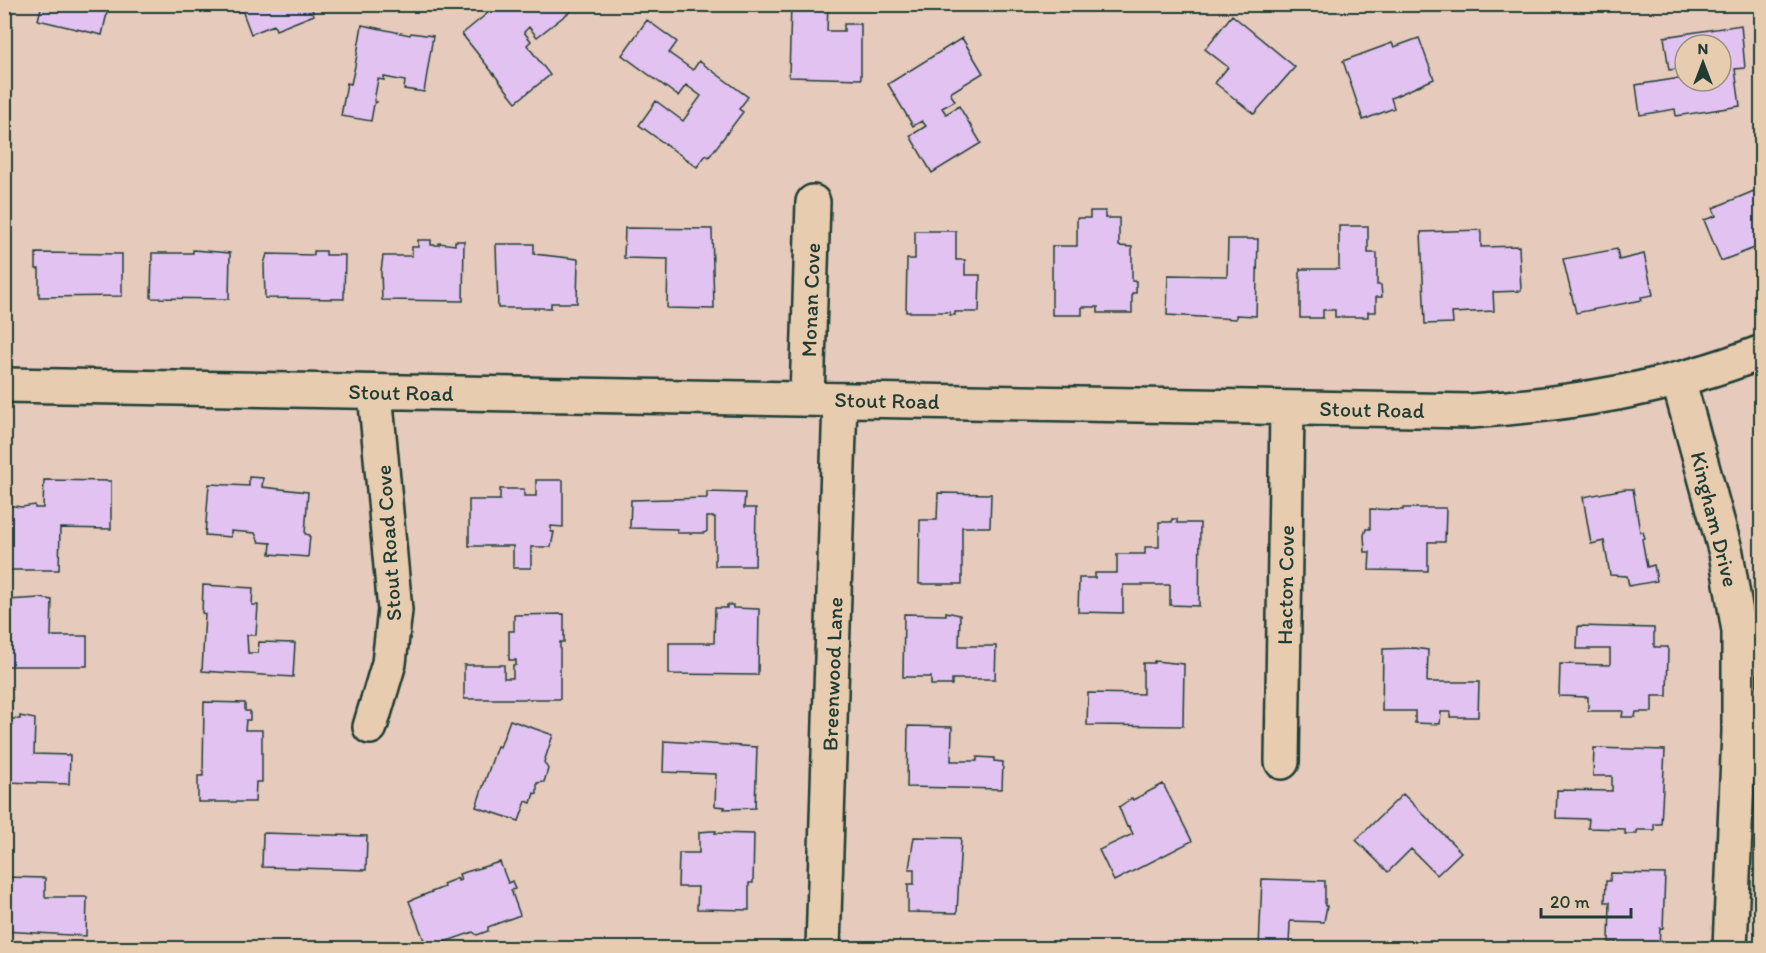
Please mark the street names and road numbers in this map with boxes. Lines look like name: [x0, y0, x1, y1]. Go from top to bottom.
street label: Monan Cove: [795, 242, 826, 358]
street label: Stout Road: [348, 378, 454, 407]
street label: Stout Road: [834, 386, 940, 415]
street label: Stout Road: [1319, 395, 1425, 424]
street label: Kingham Drive: [1685, 449, 1744, 590]
street label: Stout Road Cove: [370, 464, 407, 622]
street label: Hacton Cove: [1271, 525, 1300, 645]
street label: Breenwood Lane: [816, 596, 849, 752]

